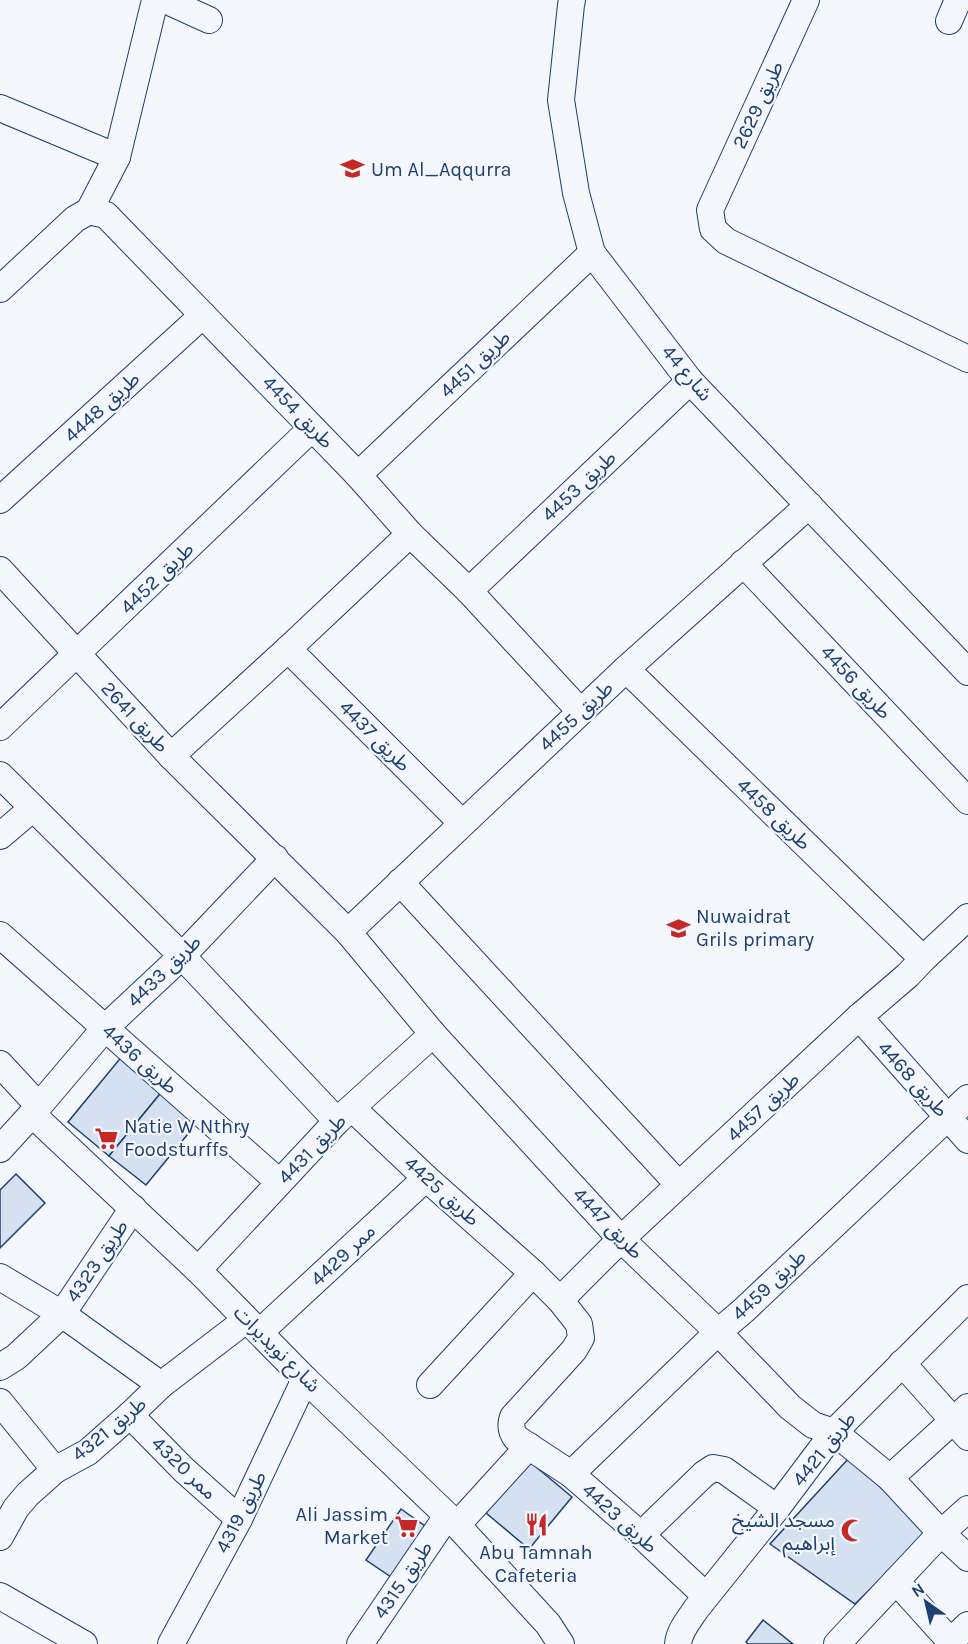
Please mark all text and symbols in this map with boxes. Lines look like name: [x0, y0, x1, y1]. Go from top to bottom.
street label: طريق 2629: [728, 58, 789, 153]
school or university icon: Um Al_Aqqurra: [340, 156, 366, 182]
place label: Um Al_Aqqurra: [371, 158, 512, 181]
street label: طريق 4451: [435, 326, 516, 403]
street label: شارع 44: [655, 340, 717, 408]
street label: طريق 4448: [60, 367, 145, 448]
street label: طريق 4454: [257, 371, 338, 454]
street label: طريق 4453: [537, 446, 622, 527]
street label: طريق 4452: [116, 537, 199, 619]
street label: طريق 4456: [815, 640, 896, 724]
street label: طريق 4455: [534, 676, 618, 757]
street label: طريق 2641: [96, 677, 174, 758]
street label: طريق 4437: [334, 696, 415, 777]
street label: طريق 4458: [732, 773, 816, 856]
place label: Nuwaidrat Grils primary: [696, 905, 814, 951]
school or university icon: Nuwaidrat Grils primary: [665, 915, 691, 941]
street label: طريق 4433: [122, 930, 206, 1013]
street label: طريق 4436: [97, 1019, 182, 1100]
street label: طريق 4468: [872, 1036, 953, 1122]
street label: طريق 4457: [722, 1068, 805, 1147]
street label: طريق 4431: [273, 1109, 352, 1190]
place label: Natie W Nthry Foodsturffs: [124, 1115, 250, 1161]
supermarket icon: Natie W Nthry Foodsturffs: [93, 1125, 119, 1151]
street label: طريق 4425: [399, 1151, 484, 1231]
street label: طريق 4447: [568, 1182, 648, 1264]
street label: طريق 4323: [61, 1216, 134, 1307]
street label: ممر 4429: [306, 1219, 380, 1291]
street label: طريق 4459: [727, 1245, 812, 1326]
street label: شارع نويديرات: [227, 1301, 325, 1399]
street label: طريق 4321: [67, 1392, 151, 1467]
street label: طريق 4421: [787, 1407, 861, 1491]
street label: ممر 4320: [147, 1432, 221, 1504]
street label: طريق 4319: [211, 1467, 272, 1557]
street label: طريق 4423: [577, 1478, 662, 1559]
place label: Ali Jassim Market: [295, 1503, 388, 1549]
place label: مسجد الشيخ إبراهيم: [732, 1509, 836, 1558]
restaurant icon: Abu Tamnah Cafeteria: [523, 1512, 549, 1538]
supermarket icon: Ali Jassim Market: [393, 1513, 419, 1539]
mosque icon: مسجد الشيخ إبراهيم: [840, 1518, 866, 1544]
street label: طريق 4315: [369, 1537, 438, 1624]
place label: Abu Tamnah Cafeteria: [479, 1541, 593, 1587]
north arrow: [896, 1572, 956, 1632]
text: N: [908, 1579, 928, 1601]

